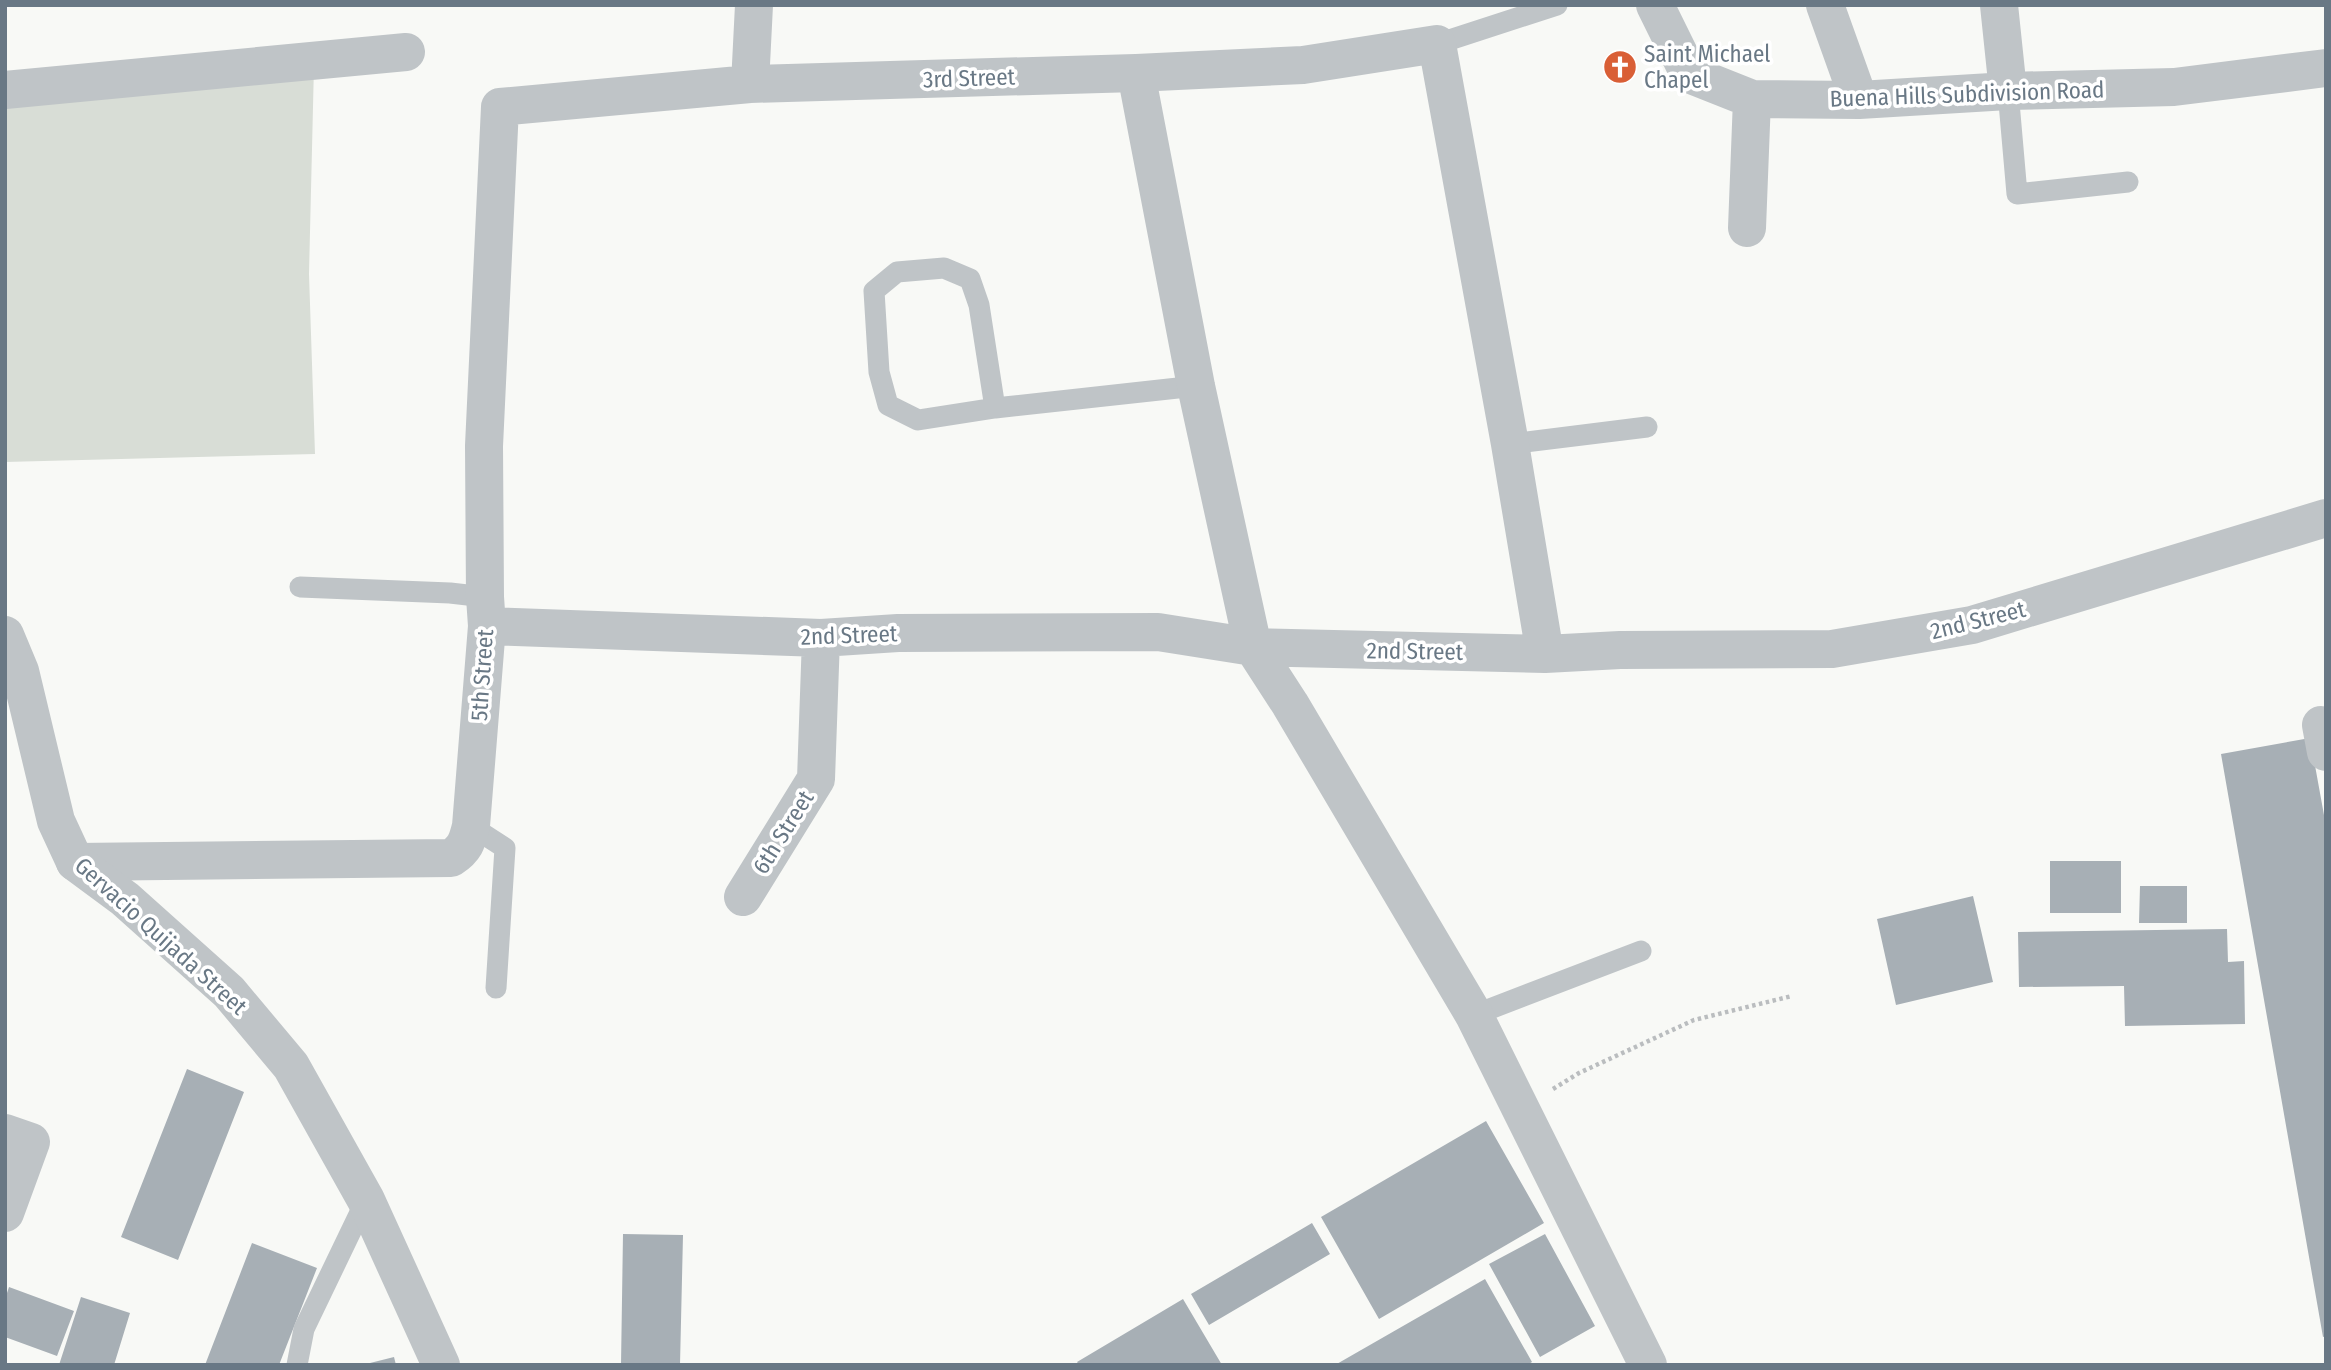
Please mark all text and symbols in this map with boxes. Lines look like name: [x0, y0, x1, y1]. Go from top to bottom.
place label: Saint Michael Chapel: [1644, 40, 1770, 94]
church icon: Saint Michael Chapel: [1601, 48, 1639, 86]
street label: 3rd Street: [923, 62, 1016, 94]
street label: Buena Hills Subdivision Road: [1829, 75, 2105, 113]
street label: 2nd Street: [1928, 595, 2029, 645]
street label: 2nd Street: [800, 619, 898, 651]
street label: 5th Street: [465, 628, 499, 722]
street label: 2nd Street: [1366, 636, 1464, 666]
street label: 6th Street: [746, 785, 820, 879]
street label: Gervacio Quijada Street: [69, 851, 253, 1021]

